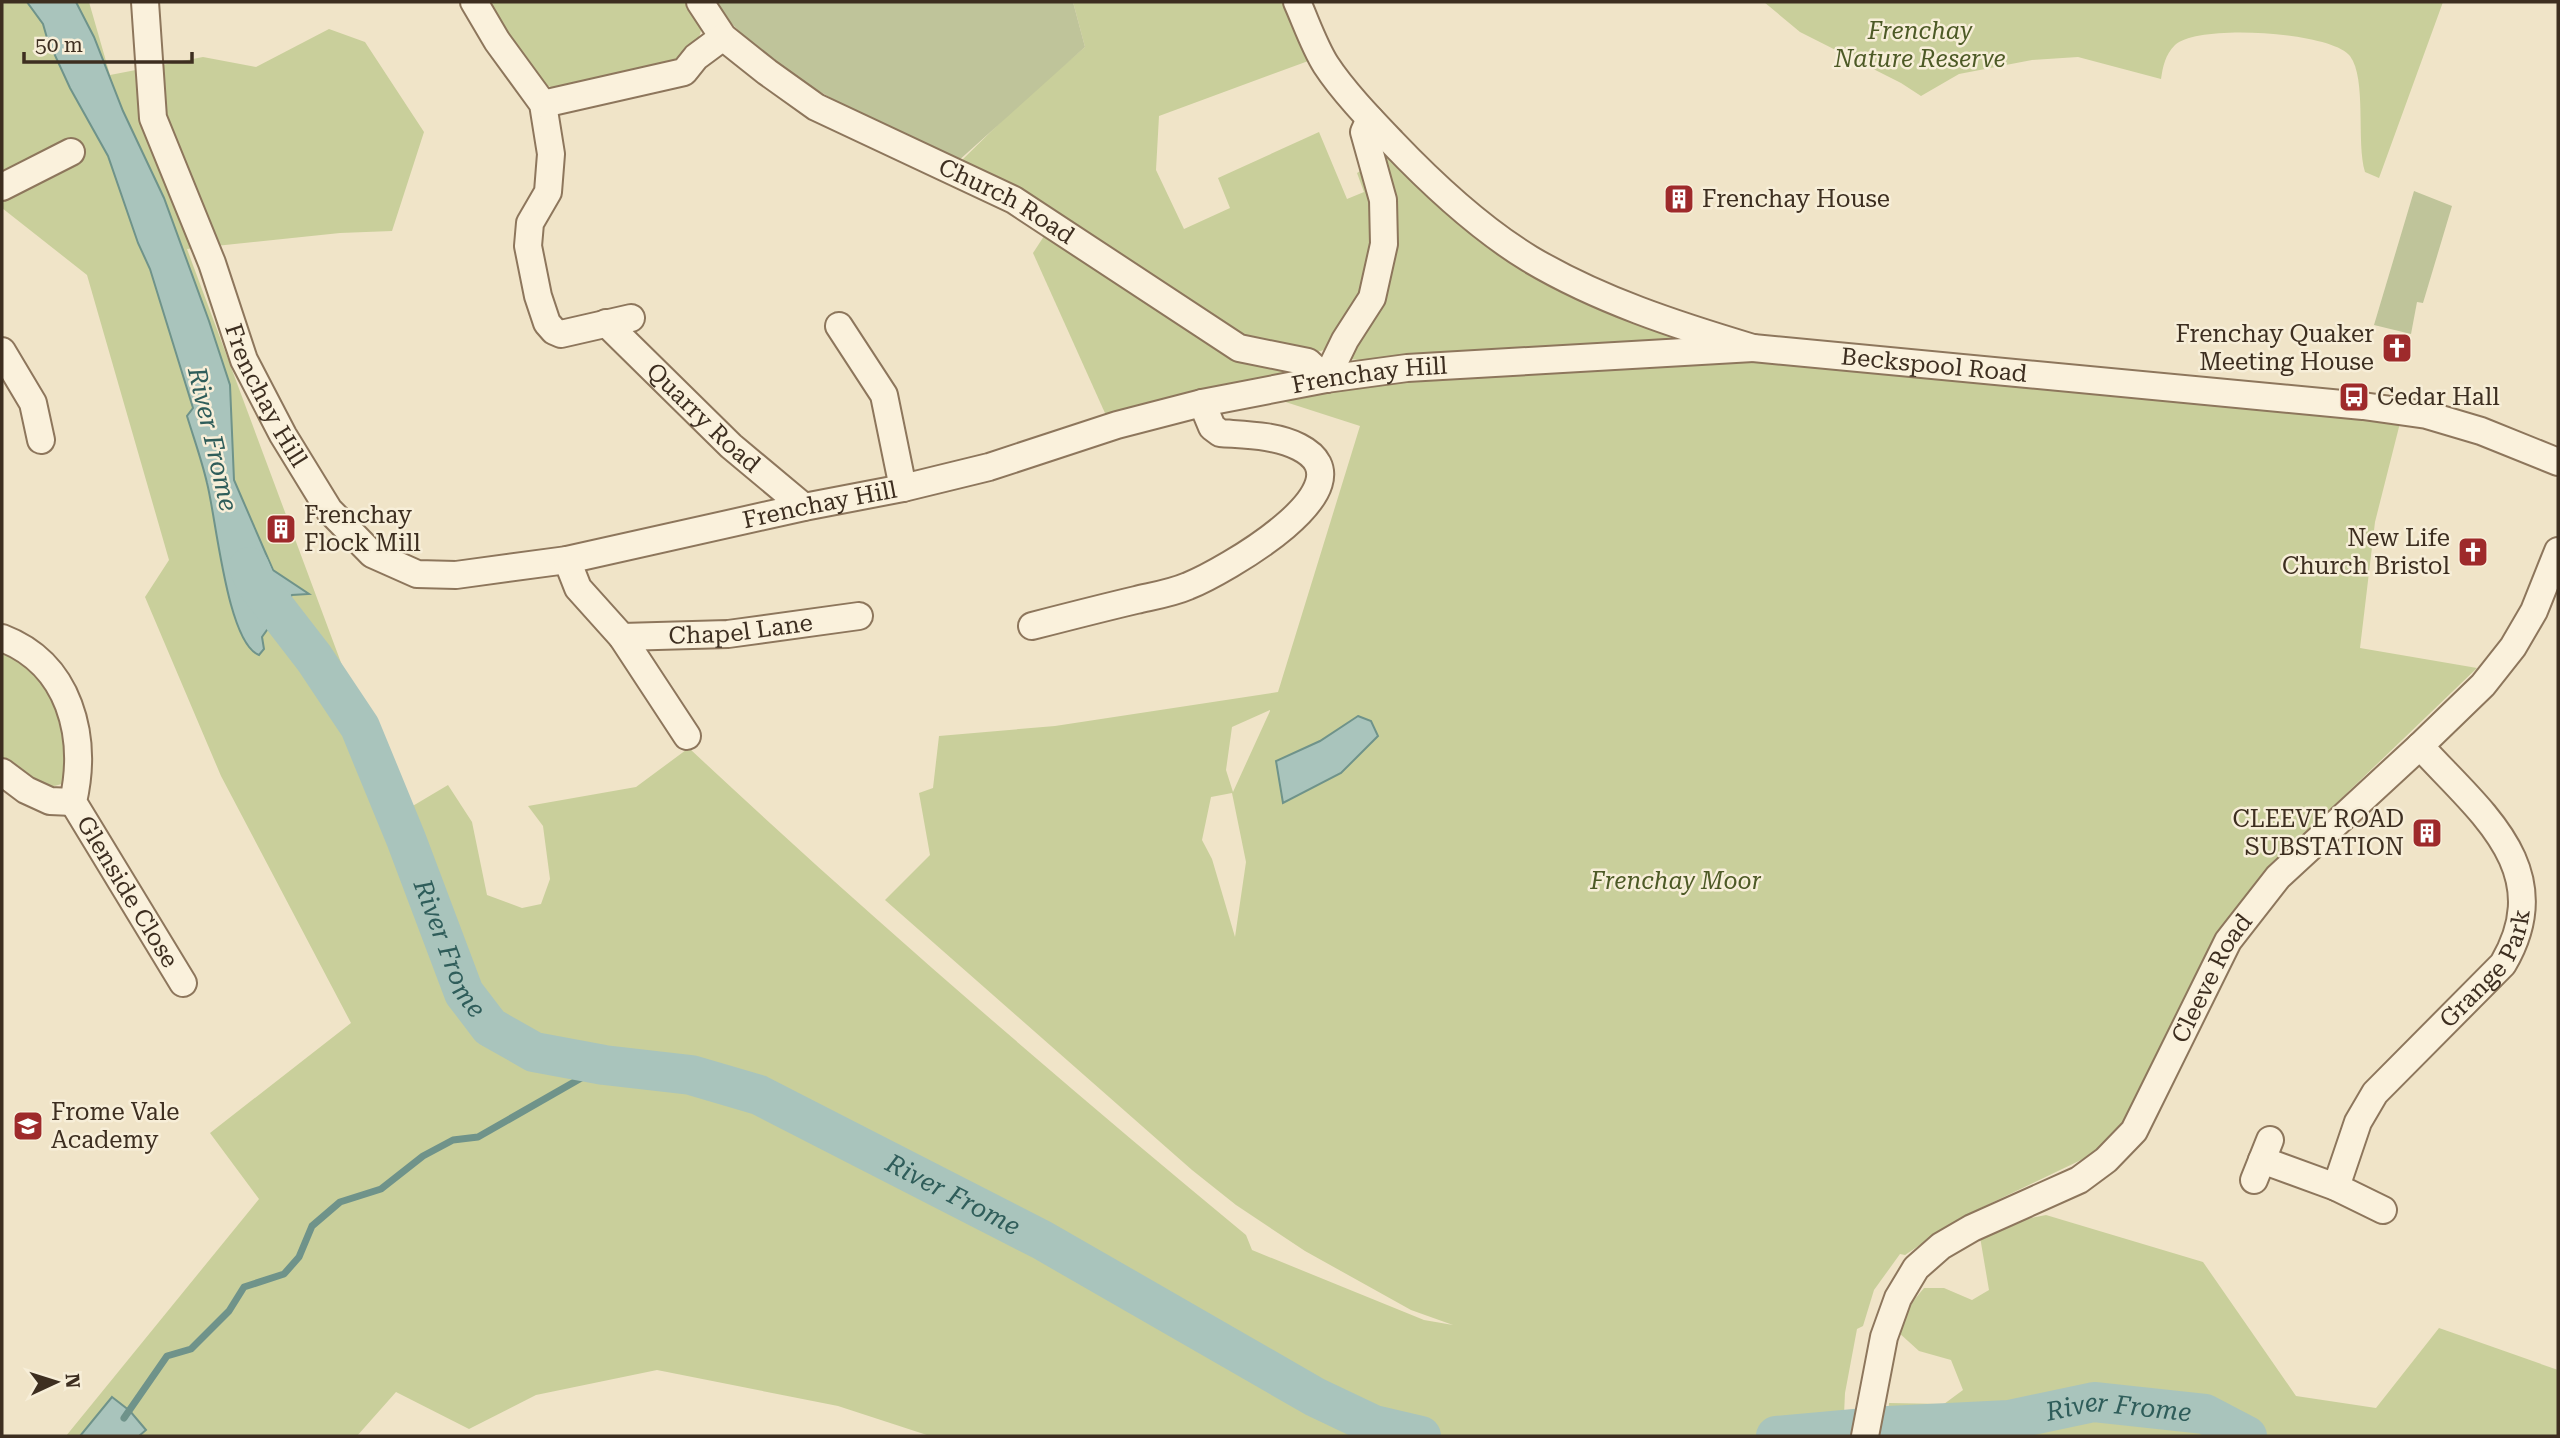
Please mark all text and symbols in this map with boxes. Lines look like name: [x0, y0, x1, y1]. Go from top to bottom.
park label: Frenchay Nature Reserve: [1833, 17, 2006, 73]
scale bar: [24, 21, 192, 65]
text: 50 m: [35, 33, 83, 57]
street label: Church Road: [934, 153, 1080, 250]
building icon: Frenchay House: [1662, 182, 1696, 216]
place label: Frenchay House: [1702, 185, 1890, 213]
street label: Frenchay Hill: [219, 320, 313, 472]
place label: Frenchay Quaker Meeting House: [2175, 320, 2374, 376]
church icon: Frenchay Quaker Meeting House: [2380, 331, 2414, 365]
street label: Beckspool Road: [1840, 342, 2028, 388]
street label: Frenchay Hill: [1289, 352, 1448, 399]
street label: Quarry Road: [641, 357, 766, 478]
water label: River Frome: [182, 363, 244, 514]
bus stop icon: Cedar Hall: [2337, 380, 2371, 414]
place label: Cedar Hall: [2377, 383, 2500, 411]
street label: Frenchay Hill: [740, 476, 899, 534]
place label: Frenchay Flock Mill: [304, 501, 421, 557]
building icon: Frenchay Flock Mill: [264, 512, 298, 546]
place label: New Life Church Bristol: [2282, 524, 2450, 580]
church icon: New Life Church Bristol: [2456, 535, 2490, 569]
street label: Chapel Lane: [668, 609, 814, 650]
place label: CLEEVE ROAD SUBSTATION: [2233, 805, 2404, 861]
street label: Glenside Close: [71, 811, 184, 973]
building icon: CLEEVE ROAD SUBSTATION: [2410, 816, 2444, 850]
park label: Frenchay Moor: [1589, 867, 1762, 895]
water label: River Frome: [407, 874, 492, 1023]
street label: Grange Park: [2434, 907, 2536, 1034]
street label: Cleeve Road: [2166, 908, 2258, 1047]
place label: Frome Vale Academy: [51, 1098, 179, 1154]
school or university icon: Frome Vale Academy: [11, 1109, 45, 1143]
water label: River Frome: [880, 1147, 1025, 1241]
north arrow: [21, 1347, 91, 1417]
text: N: [60, 1373, 84, 1389]
water label: River Frome: [2042, 1387, 2193, 1427]

